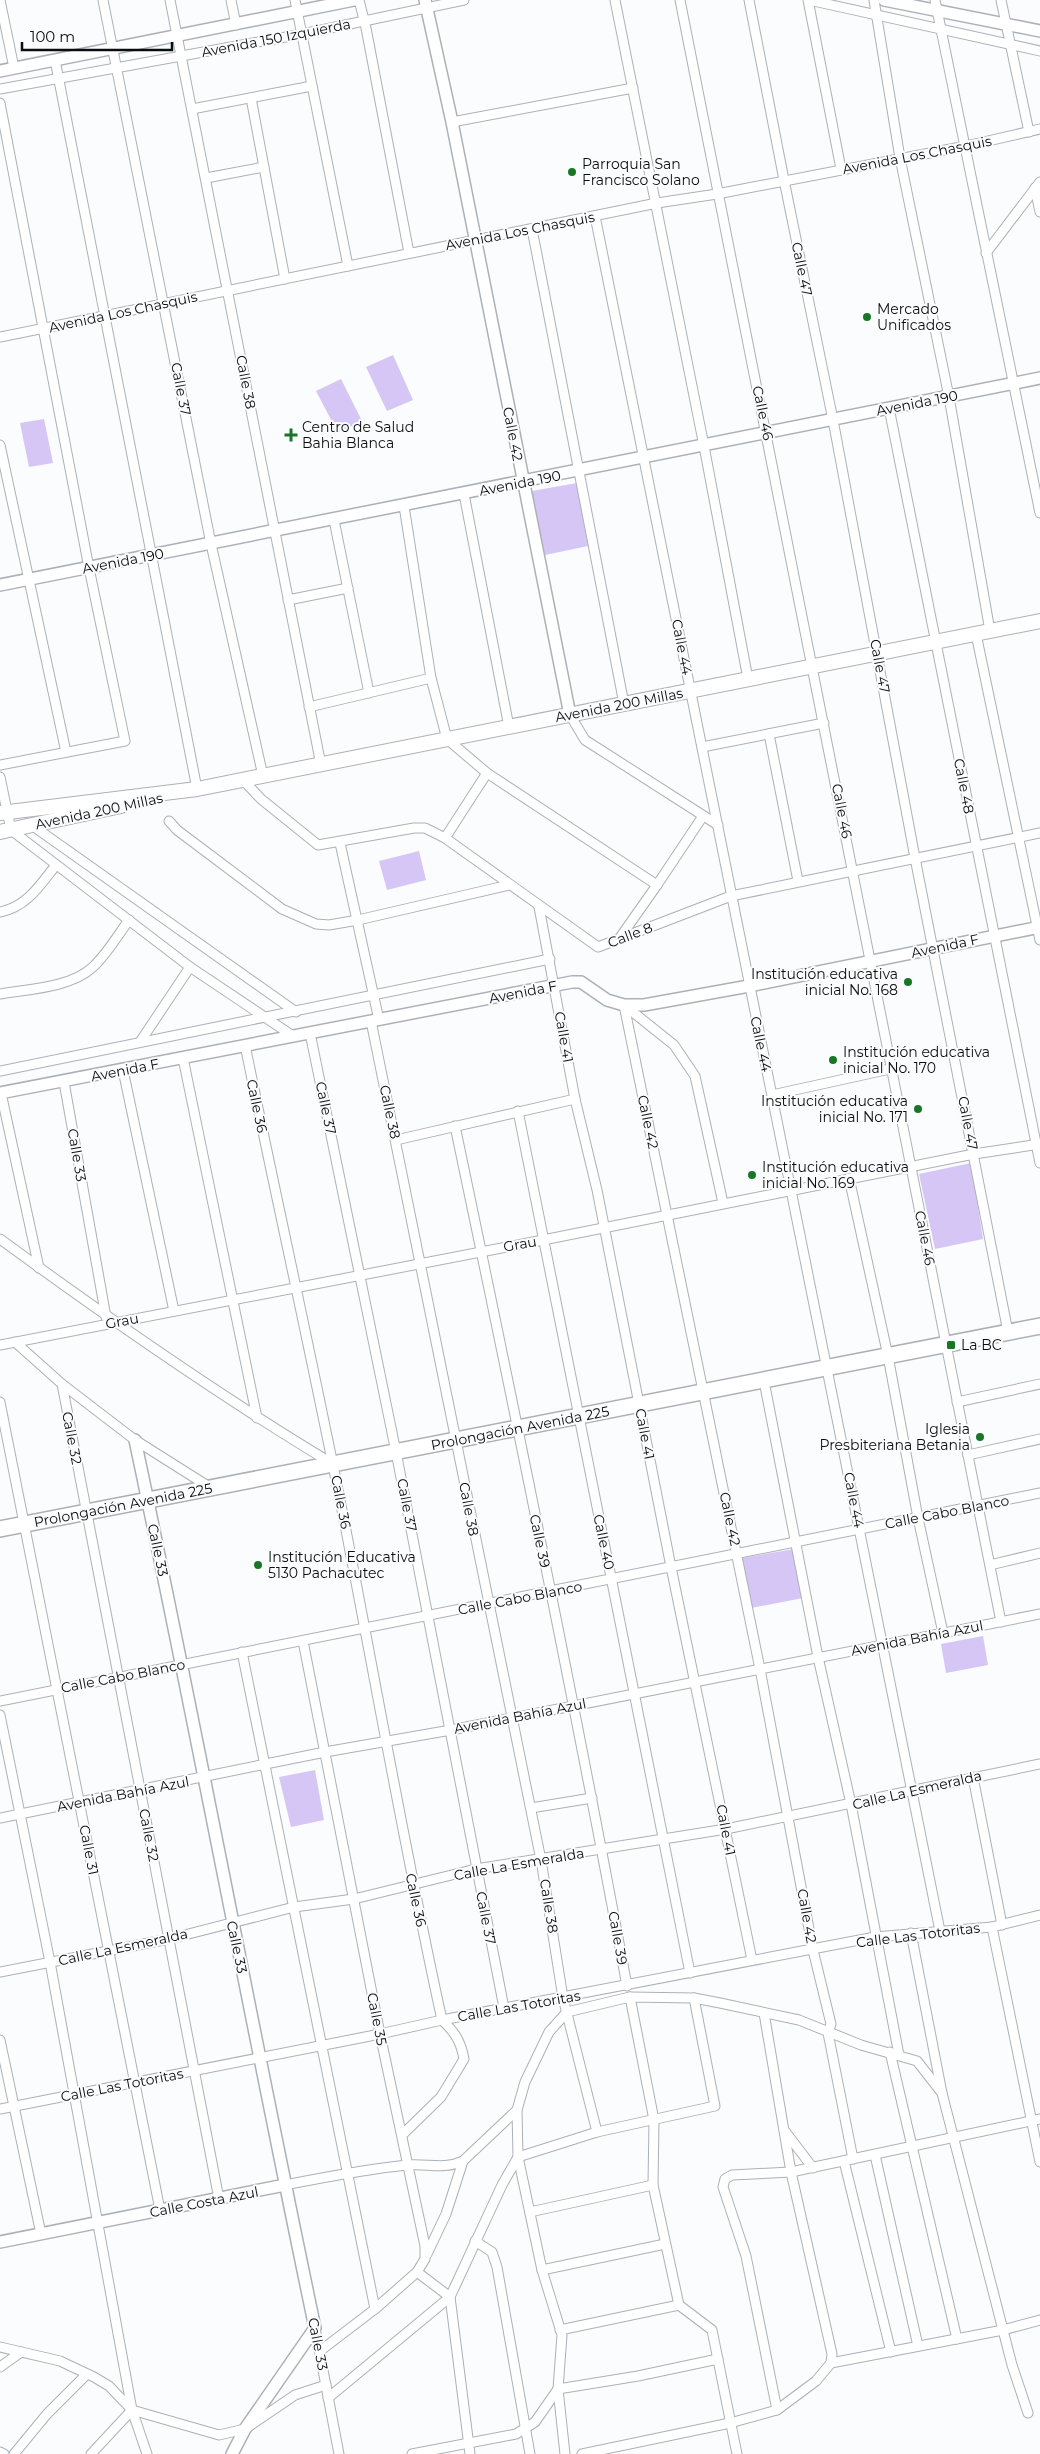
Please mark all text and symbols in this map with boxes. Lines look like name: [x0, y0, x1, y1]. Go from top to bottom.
street label: Avenida 150 Izquierda: [200, 15, 352, 61]
scale bar: [22, 20, 172, 52]
text: 100 m: [30, 27, 75, 46]
street label: Avenida Los Chasquis: [841, 132, 993, 178]
place label: Parroquia San Francisco Solano: [582, 155, 700, 189]
marker: Parroquia San Francisco Solano: [566, 166, 578, 178]
street label: Avenida Los Chasquis: [444, 208, 596, 254]
street label: Calle 47: [788, 240, 816, 298]
street label: Avenida Los Chasquis: [47, 287, 199, 337]
place label: Mercado Unificados: [877, 300, 951, 334]
marker: Mercado Unificados: [861, 311, 873, 323]
street label: Calle 38: [232, 354, 260, 411]
street label: Calle 37: [167, 361, 195, 417]
street label: Calle 46: [748, 384, 778, 442]
street label: Avenida 190: [875, 386, 959, 420]
street label: Calle 42: [499, 405, 527, 463]
place label: Centro de Salud Bahia Blanca: [302, 418, 414, 452]
marker: Centro de Salud Bahia Blanca: [284, 428, 298, 442]
street label: Avenida 190: [478, 466, 562, 500]
street label: Avenida 190: [81, 544, 165, 578]
street label: Calle 44: [668, 618, 696, 677]
street label: Calle 47: [866, 638, 894, 694]
street label: Avenida 200 Millas: [553, 684, 685, 726]
street label: Calle 48: [950, 757, 978, 815]
street label: Calle 46: [828, 782, 856, 840]
street label: Avenida 200 Millas: [34, 789, 165, 833]
street label: Calle 8: [605, 918, 655, 952]
street label: Avenida F: [909, 930, 981, 962]
place label: Institución educativa inicial No. 168: [751, 965, 898, 999]
marker: Institución educativa inicial No. 168: [902, 976, 914, 988]
street label: Avenida F: [487, 977, 559, 1007]
street label: Calle 41: [551, 1010, 577, 1064]
street label: Calle 44: [746, 1015, 776, 1074]
place label: Institución educativa inicial No. 170: [843, 1043, 990, 1077]
marker: Institución educativa inicial No. 170: [827, 1054, 839, 1066]
street label: Avenida F: [89, 1055, 161, 1085]
street label: Calle 36: [243, 1078, 272, 1135]
street label: Calle 37: [312, 1080, 340, 1136]
street label: Calle 38: [376, 1083, 404, 1141]
place label: Institución educativa inicial No. 171: [761, 1092, 908, 1126]
street label: Calle 42: [633, 1093, 663, 1151]
street label: Calle 47: [954, 1095, 982, 1151]
marker: Institución educativa inicial No. 171: [912, 1103, 924, 1115]
street label: Calle 33: [63, 1127, 91, 1183]
place label: Institución educativa inicial No. 169: [762, 1158, 909, 1192]
marker: Institución educativa inicial No. 169: [746, 1169, 758, 1181]
street label: Calle 46: [911, 1209, 939, 1267]
street label: Grau: [502, 1232, 538, 1256]
street label: Grau: [104, 1309, 140, 1333]
place label: La BC: [961, 1336, 1002, 1354]
marker: La BC: [945, 1339, 957, 1351]
street label: Prolongación Avenida 225: [429, 1402, 611, 1454]
street label: Calle 41: [631, 1407, 659, 1461]
street label: Calle 32: [58, 1410, 86, 1466]
place label: Iglesia Presbiteriana Betania: [819, 1420, 970, 1454]
marker: Iglesia Presbiteriana Betania: [974, 1431, 986, 1443]
street label: Calle 44: [840, 1471, 868, 1530]
street label: Calle 36: [327, 1474, 355, 1531]
street label: Calle 37: [393, 1477, 421, 1533]
street label: Prolongación Avenida 225: [32, 1479, 214, 1531]
street label: Calle 38: [455, 1481, 483, 1538]
street label: Calle 42: [715, 1490, 745, 1548]
street label: Calle Cabo Blanco: [883, 1491, 1011, 1533]
street label: Calle 39: [526, 1513, 554, 1569]
street label: Calle 40: [589, 1513, 619, 1571]
street label: Calle 33: [144, 1522, 172, 1578]
place label: Institución Educativa 5130 Pachacutec: [268, 1548, 416, 1582]
marker: Institución Educativa 5130 Pachacutec: [252, 1559, 264, 1571]
street label: Calle Cabo Blanco: [456, 1577, 584, 1619]
street label: Avenida Bahía Azul: [849, 1616, 985, 1660]
street label: Calle Cabo Blanco: [59, 1655, 187, 1697]
street label: Avenida Bahía Azul: [452, 1694, 588, 1738]
street label: Calle La Esmeralda: [851, 1766, 983, 1814]
street label: Avenida Bahía Azul: [55, 1772, 191, 1816]
street label: Calle 41: [712, 1803, 740, 1857]
street label: Calle 32: [135, 1807, 163, 1863]
street label: Calle 31: [75, 1823, 103, 1877]
street label: Calle La Esmeralda: [452, 1844, 586, 1884]
street label: Calle 36: [402, 1872, 431, 1929]
street label: Calle 38: [536, 1878, 562, 1934]
street label: Calle 42: [793, 1887, 821, 1945]
street label: Calle 37: [472, 1890, 500, 1946]
street label: Calle 39: [604, 1910, 632, 1966]
street label: Calle Las Totoritas: [855, 1918, 981, 1952]
street label: Calle 33: [223, 1919, 251, 1975]
street label: Calle La Esmeralda: [57, 1924, 189, 1970]
street label: Calle Las Totoritas: [456, 1986, 582, 2026]
street label: Calle 35: [363, 1991, 391, 2047]
street label: Calle Las Totoritas: [59, 2064, 185, 2106]
street label: Calle Costa Azul: [148, 2183, 260, 2221]
street label: Calle 33: [304, 2316, 332, 2372]

